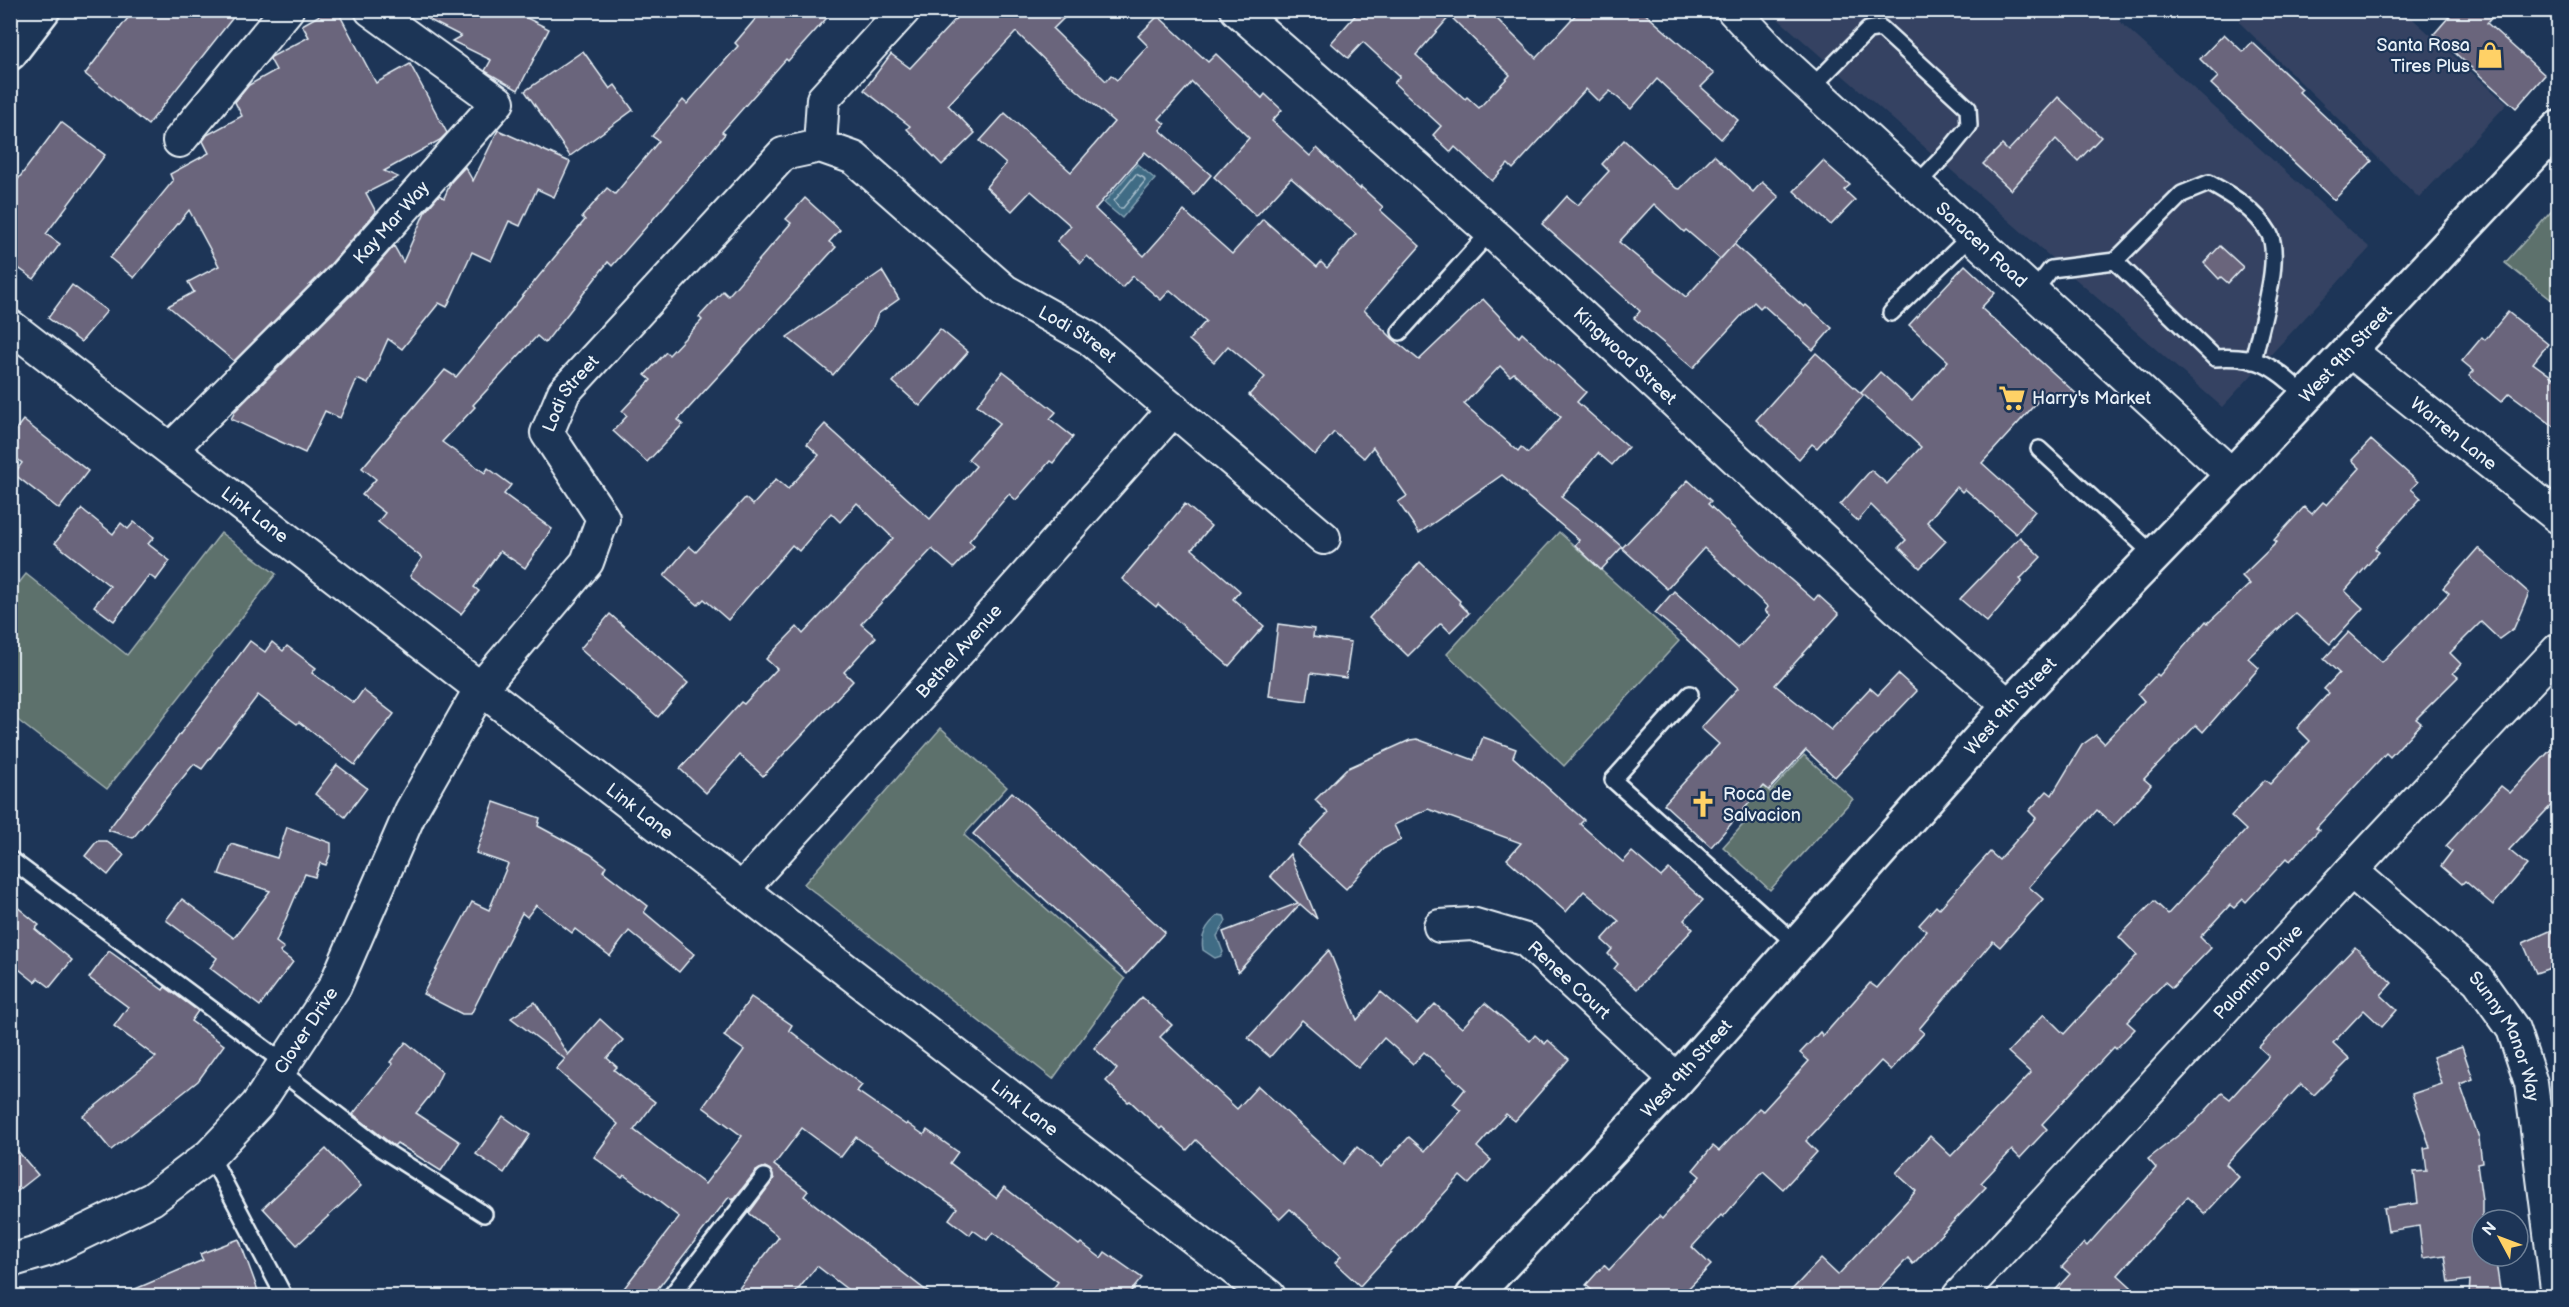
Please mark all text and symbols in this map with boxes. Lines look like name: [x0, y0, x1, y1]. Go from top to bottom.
place label: Santa Rosa Tires Plus: [2377, 35, 2470, 77]
shop icon: Santa Rosa Tires Plus: [2475, 40, 2505, 70]
street label: Kay Mar Way: [349, 176, 434, 269]
street label: Saracen Road: [1931, 198, 2031, 292]
street label: West 9th Street: [2295, 301, 2397, 407]
street label: Lodi Street: [1035, 302, 1121, 368]
street label: Kingwood Street: [1569, 303, 1681, 410]
street label: Lodi Street: [539, 351, 604, 435]
supermarket icon: Harry's Market: [1997, 383, 2027, 413]
place label: Harry's Market: [2032, 388, 2151, 409]
street label: Warren Lane: [2406, 393, 2501, 475]
street label: Link Lane: [217, 482, 293, 548]
street label: Bethel Avenue: [912, 600, 1007, 703]
street label: West 9th Street: [1960, 653, 2061, 760]
street label: Link Lane: [602, 779, 678, 844]
place label: Roca de Salvacion: [1723, 784, 1801, 826]
church icon: Roca de Salvacion: [1688, 789, 1718, 819]
street label: Palomino Drive: [2209, 920, 2308, 1024]
street label: Renee Court: [1523, 937, 1615, 1024]
street label: Sunny Manor Way: [2465, 967, 2543, 1103]
street label: Clover Drive: [270, 983, 343, 1078]
street label: West 9th Street: [1637, 1015, 1737, 1122]
street label: Link Lane: [987, 1076, 1063, 1141]
north arrow: [2470, 1208, 2530, 1268]
text: N: [2479, 1218, 2501, 1240]

